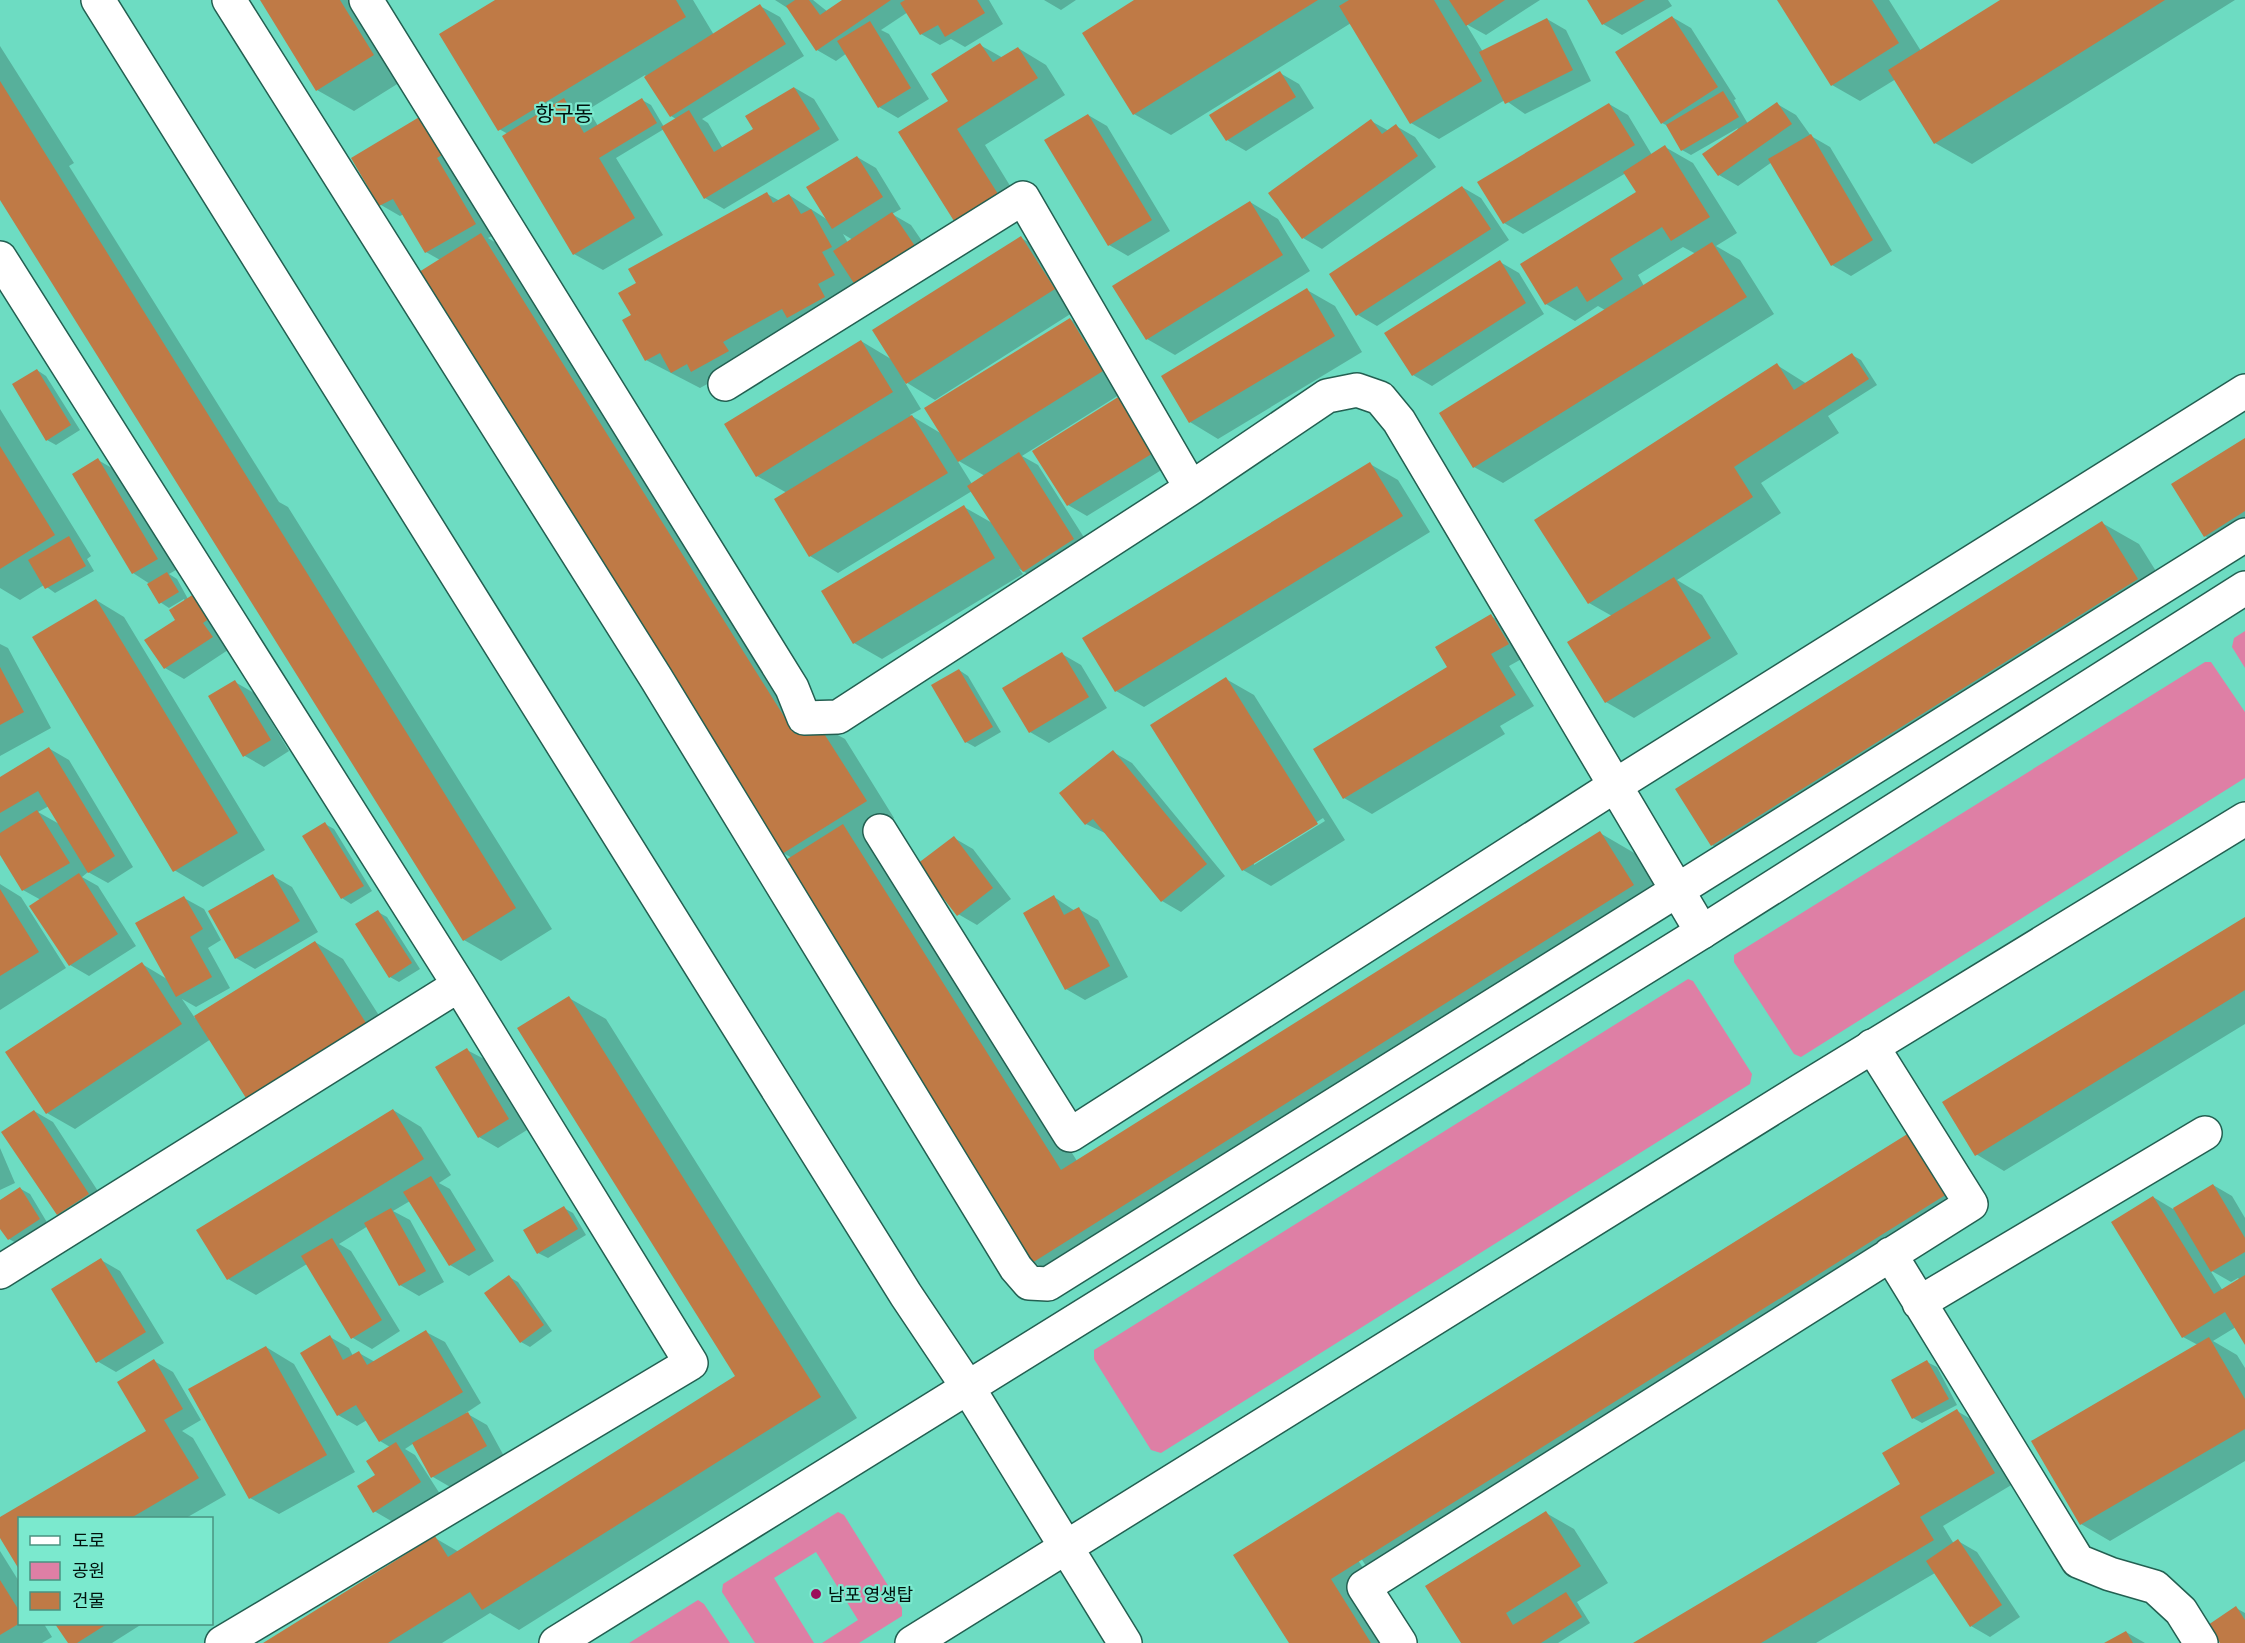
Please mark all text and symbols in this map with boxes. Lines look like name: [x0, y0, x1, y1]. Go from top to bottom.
district label: 항구동: [535, 101, 593, 125]
legend: [18, 1517, 213, 1625]
text: 도로: [72, 1530, 105, 1551]
text: 공원: [72, 1560, 105, 1581]
place label: 남포 영생탑: [828, 1584, 913, 1605]
marker: 남포 영생탑: [809, 1587, 823, 1601]
text: 건물: [72, 1590, 105, 1611]

